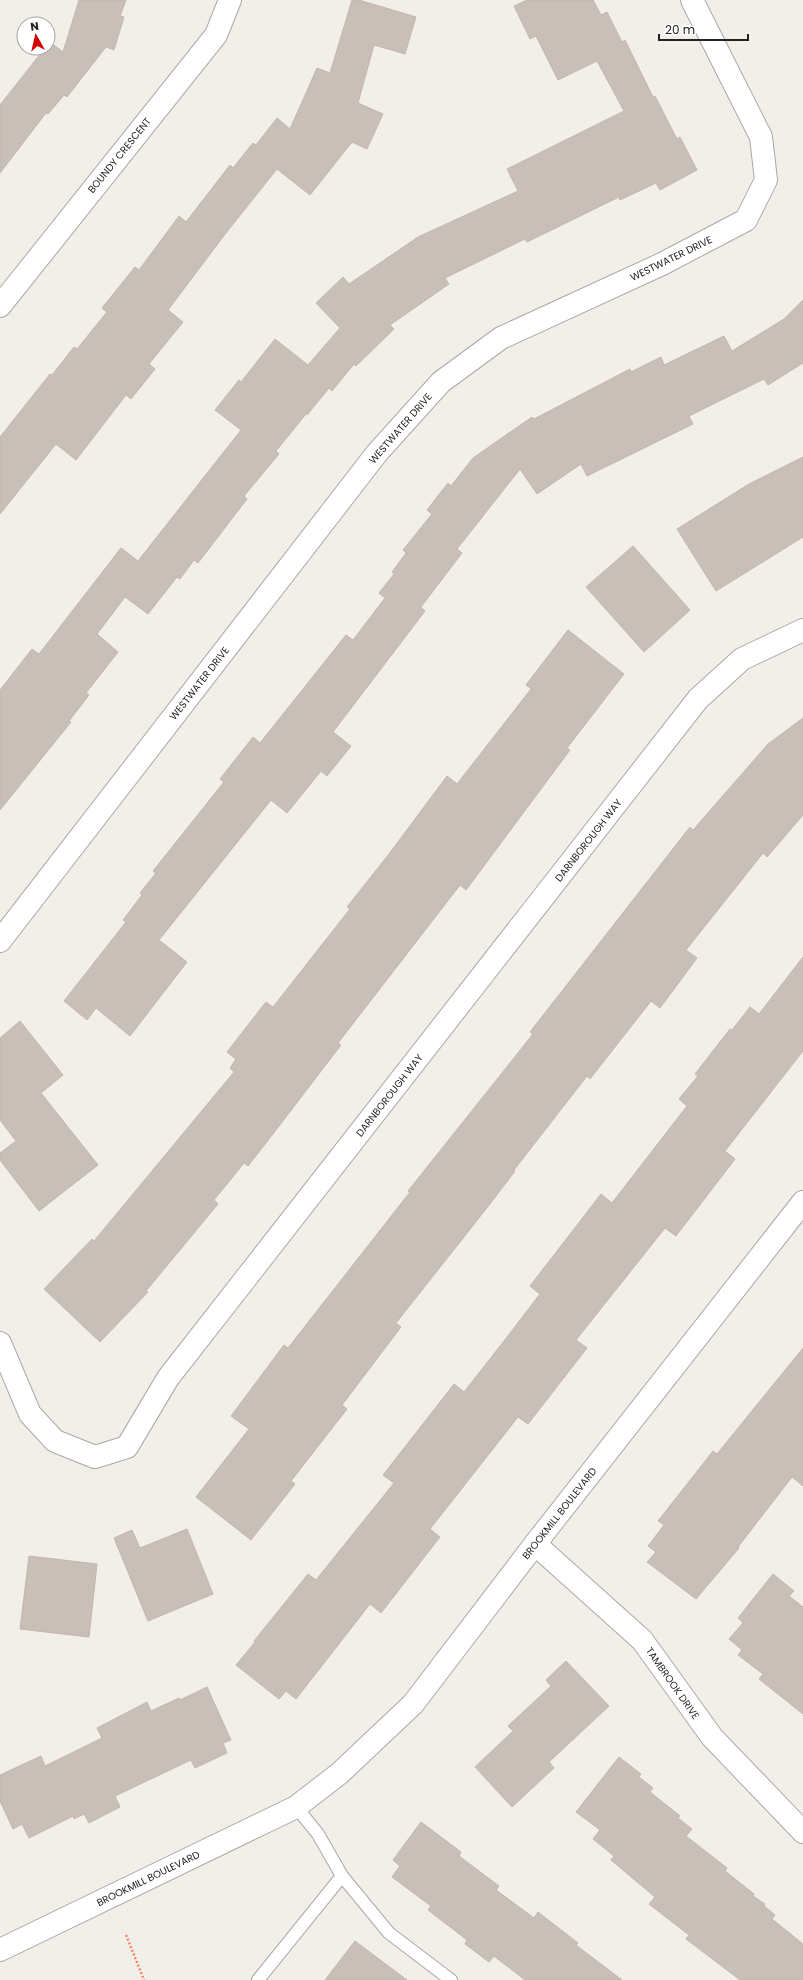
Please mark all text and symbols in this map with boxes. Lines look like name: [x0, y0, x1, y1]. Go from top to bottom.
north arrow: [16, 16, 56, 56]
scale bar: [659, 16, 748, 42]
text: N: [29, 18, 40, 35]
text: 20 m: [665, 21, 695, 38]
street label: BOUNDY CRESCENT: [84, 114, 155, 196]
street label: WESTWATER DRIVE: [628, 232, 715, 285]
street label: WESTWATER DRIVE: [365, 390, 435, 467]
street label: WESTWATER DRIVE: [166, 643, 233, 723]
street label: DARNBOROUGH WAY: [551, 796, 626, 885]
street label: DARNBOROUGH WAY: [352, 1051, 427, 1140]
street label: BROOKMILL BOULEVARD: [519, 1464, 600, 1563]
street label: TAMBROOK DRIVE: [642, 1644, 703, 1722]
street label: BROOKMILL BOULEVARD: [94, 1847, 202, 1910]

